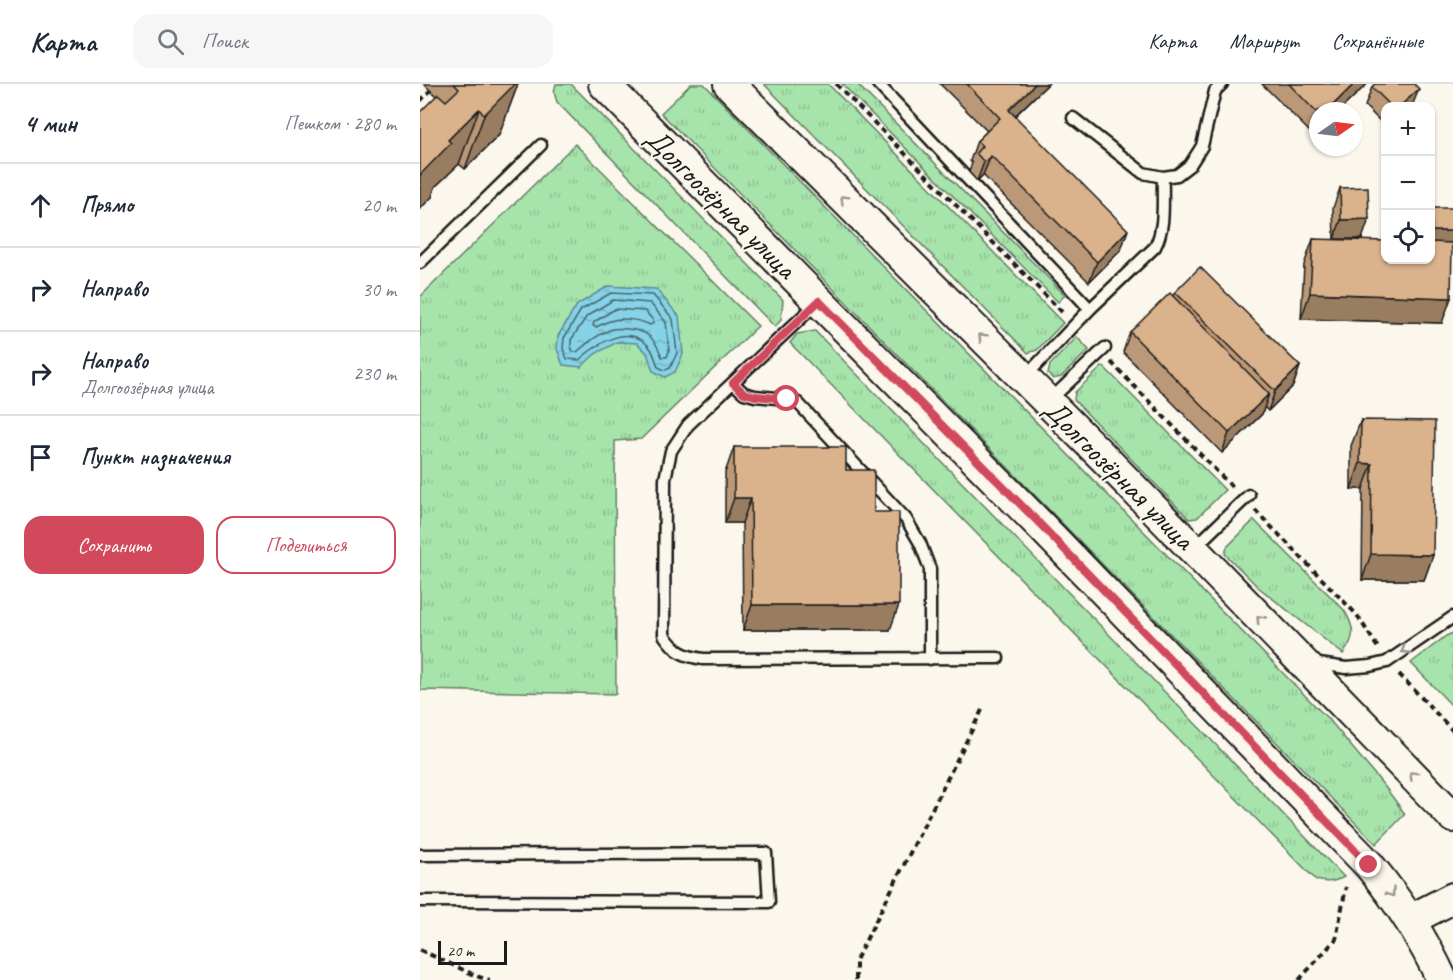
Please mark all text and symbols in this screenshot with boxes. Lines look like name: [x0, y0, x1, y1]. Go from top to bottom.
search box: [133, 14, 553, 68]
text: Карта: [30, 24, 97, 59]
icon: search: [154, 25, 187, 58]
text: Поиск: [202, 27, 248, 55]
text: Карта: [1148, 28, 1197, 54]
text: Маршрут: [1230, 28, 1299, 54]
text: Сохранённые: [1332, 28, 1423, 54]
north arrow: [1309, 102, 1363, 156]
map controls: [1381, 102, 1435, 264]
button: +: [1381, 102, 1435, 156]
text: 4 мин: [24, 107, 77, 140]
text: Пешком · 280 m: [284, 111, 396, 136]
street label: Долгоозёрная улица: [637, 119, 806, 288]
button: −: [1381, 156, 1435, 210]
icon: ahead: [24, 189, 57, 222]
text: Прямо: [81, 191, 133, 219]
text: 20 m: [362, 193, 396, 218]
one-way arrow: [841, 195, 852, 206]
button: locate: [1381, 210, 1435, 264]
icon: right: [24, 273, 57, 306]
text: Направо: [81, 275, 148, 303]
text: 30 m: [362, 277, 396, 302]
one-way arrow: [979, 333, 990, 344]
text: Направо: [81, 347, 148, 375]
icon: right: [24, 357, 57, 390]
text: 230 m: [353, 361, 396, 386]
text: Долгоозёрная улица: [81, 375, 213, 400]
route start: [773, 385, 799, 411]
street label: Долгоозёрная улица: [1035, 390, 1204, 559]
icon: arrive: [24, 441, 57, 474]
text: Пункт назначения: [81, 443, 230, 471]
button: Сохранить: [24, 516, 204, 574]
button: Поделиться: [216, 516, 396, 574]
one-way arrow: [1256, 616, 1267, 626]
one-way arrow: [1401, 643, 1411, 655]
one-way arrow: [1409, 771, 1420, 782]
route end: [1355, 851, 1381, 877]
one-way arrow: [1384, 886, 1395, 897]
scale bar: [438, 938, 507, 966]
text: 20 m: [447, 941, 474, 961]

